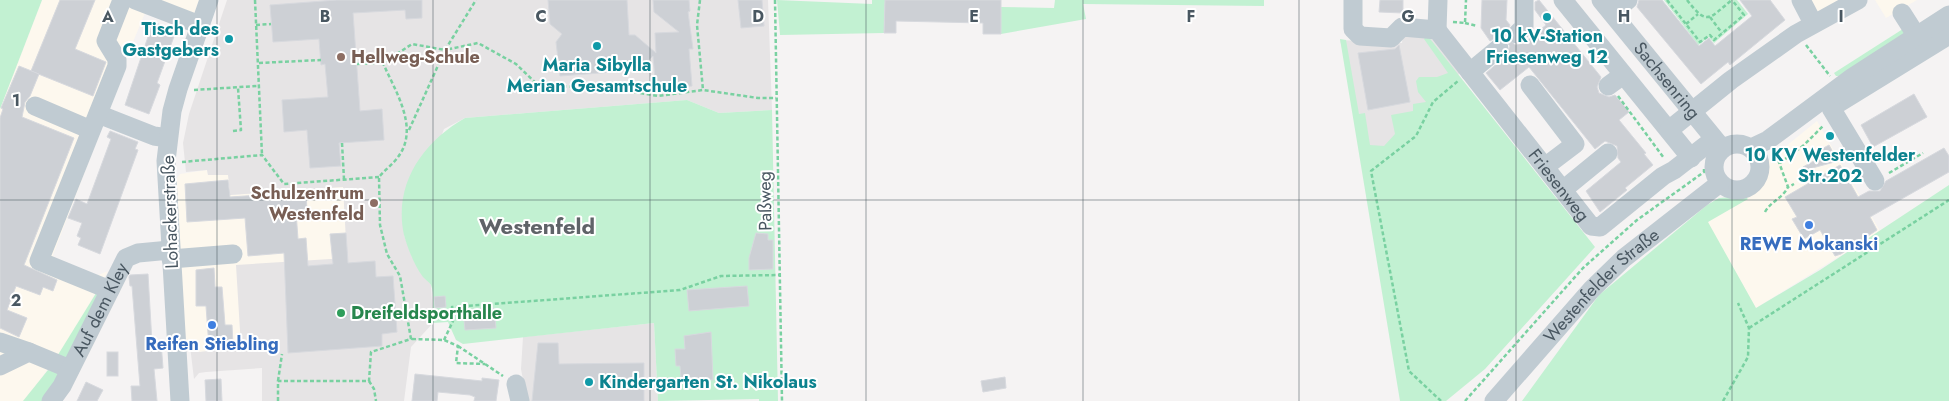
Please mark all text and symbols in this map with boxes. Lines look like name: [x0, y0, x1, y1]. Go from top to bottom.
text: A: [101, 5, 114, 28]
text: B: [320, 5, 330, 28]
text: C: [535, 5, 547, 28]
text: D: [752, 5, 764, 28]
text: E: [969, 5, 979, 28]
text: F: [1187, 5, 1195, 28]
text: G: [1401, 5, 1415, 28]
text: H: [1618, 5, 1630, 28]
text: I: [1838, 5, 1844, 28]
marker: 10 kV-Station Friesenweg 12: [1541, 11, 1553, 23]
place label: Tisch des Gastgebers: [122, 16, 219, 63]
place label: 10 kV-Station Friesenweg 12: [1486, 23, 1608, 70]
marker: Tisch des Gastgebers: [223, 33, 235, 45]
street label: Sachsenring: [1627, 36, 1706, 125]
marker: Maria Sibylla Merian Gesamtschule: [591, 40, 603, 52]
place label: Hellweg-Schule: [351, 44, 480, 70]
marker: Hellweg-Schule: [335, 51, 347, 63]
place label: Maria Sibylla Merian Gesamtschule: [507, 52, 687, 99]
text: 1: [12, 89, 20, 112]
marker: 10 KV Westenfelder Str.202: [1824, 130, 1836, 142]
place label: 10 KV Westenfelder Str.202: [1744, 142, 1916, 189]
street label: Friesenweg: [1522, 143, 1596, 227]
street label: Lohackerstraße: [155, 155, 185, 269]
street label: Paßweg: [751, 171, 779, 231]
place label: Schulzentrum Westenfeld: [250, 180, 364, 227]
marker: Schulzentrum Westenfeld: [368, 197, 380, 209]
district label: Westenfeld: [479, 210, 595, 242]
marker: REWE Mokanski: [1803, 219, 1815, 231]
street label: Westenfelder Straße: [1537, 222, 1665, 349]
place label: REWE Mokanski: [1740, 231, 1878, 257]
street label: Auf dem Kley: [66, 258, 135, 361]
text: 2: [11, 289, 21, 312]
place label: Dreifeldsporthalle: [351, 300, 502, 326]
marker: Dreifeldsporthalle: [335, 307, 347, 319]
marker: Reifen Stiebling: [206, 319, 218, 331]
place label: Reifen Stiebling: [145, 331, 279, 357]
place label: Kindergarten St. Nikolaus: [599, 369, 817, 395]
marker: Kindergarten St. Nikolaus: [583, 376, 595, 388]

